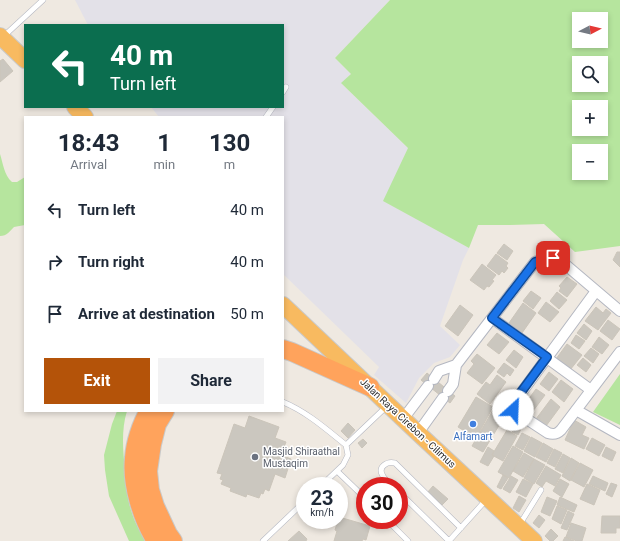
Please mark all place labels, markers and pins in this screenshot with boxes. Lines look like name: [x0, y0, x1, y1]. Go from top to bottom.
pin: [536, 241, 570, 275]
marker: Alfamart: [468, 419, 478, 429]
place label: Alfamart: [454, 431, 492, 442]
place label: Masjid Shiraathal Mustaqim: [263, 446, 340, 469]
marker: Masjid Shiraathal Mustaqim: [250, 452, 260, 462]

